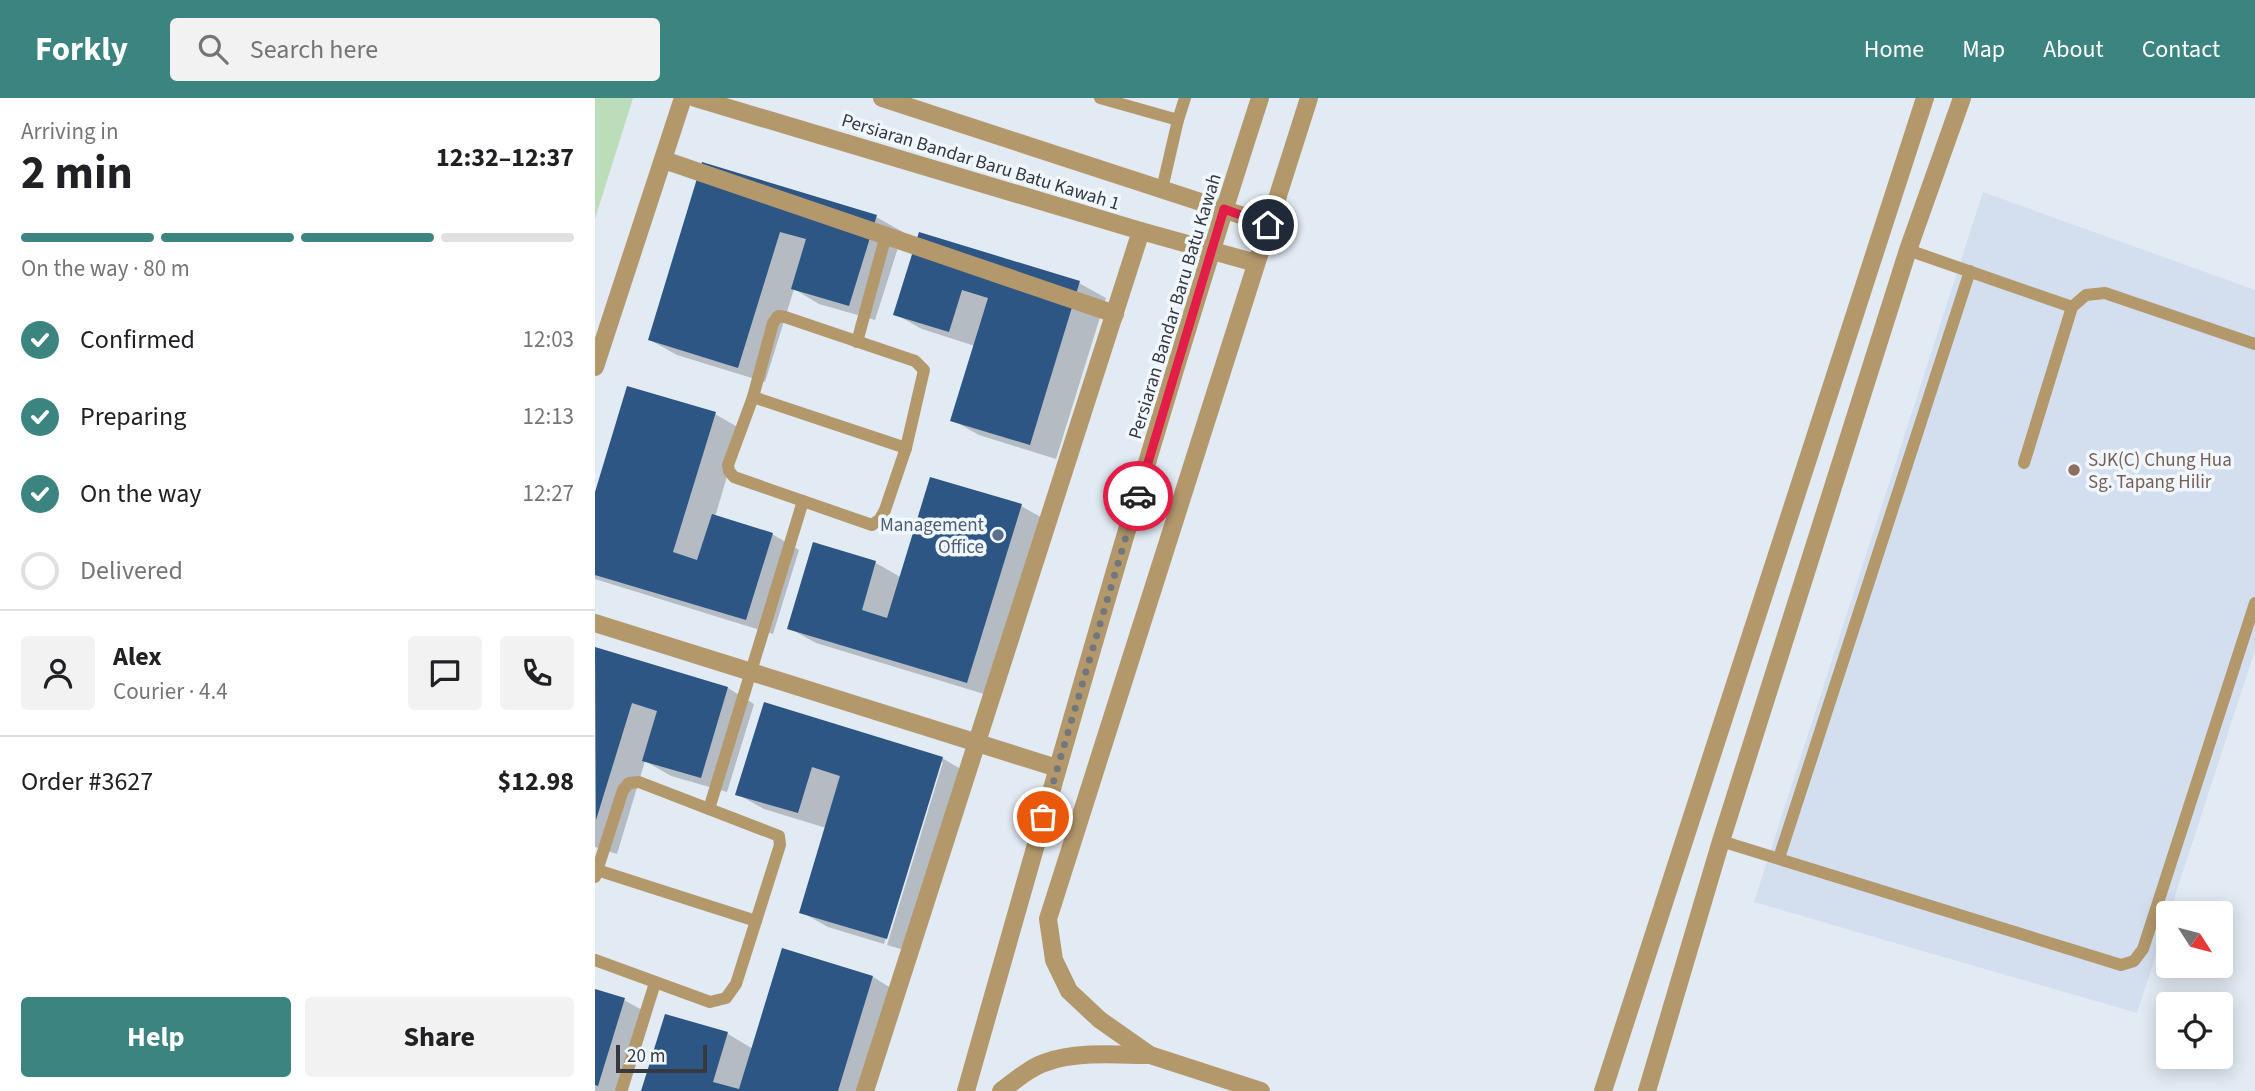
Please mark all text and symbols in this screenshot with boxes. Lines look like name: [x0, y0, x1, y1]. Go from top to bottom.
search box: [170, 18, 660, 81]
text: Forkly: [35, 26, 128, 73]
icon: search: [194, 30, 232, 68]
text: Search here: [250, 31, 378, 68]
text: Home: [1864, 32, 1924, 67]
text: Map: [1962, 32, 2005, 67]
text: About: [2043, 32, 2104, 67]
text: Contact: [2142, 32, 2220, 67]
street label: Persiaran Bandar Baru Batu Kawah 1: [838, 107, 1123, 218]
text: Arriving in: [21, 115, 119, 148]
text: 12:32–12:37: [436, 139, 574, 176]
text: 2 min: [21, 141, 133, 206]
street label: Persiaran Bandar Baru Batu Kawah: [1122, 170, 1229, 443]
pin: [1238, 195, 1298, 255]
icon: home: [1249, 206, 1287, 244]
text: On the way · 80 m: [21, 252, 190, 285]
icon: check: [21, 321, 59, 359]
text: Confirmed: [80, 321, 195, 358]
text: 12:03: [523, 323, 574, 356]
icon: check: [21, 398, 59, 436]
text: Preparing: [80, 398, 186, 435]
text: 12:13: [523, 400, 574, 433]
place label: SJK(C) Chung Hua Sg. Tapang Hilir: [2088, 447, 2232, 496]
courier: [1103, 461, 1173, 531]
marker: SJK(C) Chung Hua Sg. Tapang Hilir: [2066, 462, 2082, 478]
icon: check: [21, 475, 59, 513]
text: On the way: [80, 475, 201, 512]
text: 12:27: [523, 477, 574, 510]
icon: car: [1119, 477, 1157, 515]
place label: Management Office: [880, 512, 985, 561]
marker: Management Office: [990, 527, 1006, 543]
text: Delivered: [80, 552, 183, 589]
button: person: [21, 636, 95, 710]
button: chat: [408, 636, 482, 710]
button: phone: [500, 636, 574, 710]
text: Alex: [113, 638, 162, 675]
text: Courier · 4.4: [113, 675, 228, 708]
text: Order #3627: [21, 763, 153, 800]
text: $12.98: [498, 763, 574, 800]
pin: [1013, 787, 1073, 847]
icon: bag: [1024, 798, 1062, 836]
north arrow: [2156, 901, 2233, 978]
map controls: [2156, 901, 2233, 1069]
button: locate: [2156, 992, 2233, 1069]
button: Help: [21, 997, 291, 1077]
button: Share: [305, 997, 574, 1077]
scale bar: [616, 1042, 707, 1074]
text: 20 m: [627, 1043, 665, 1070]

